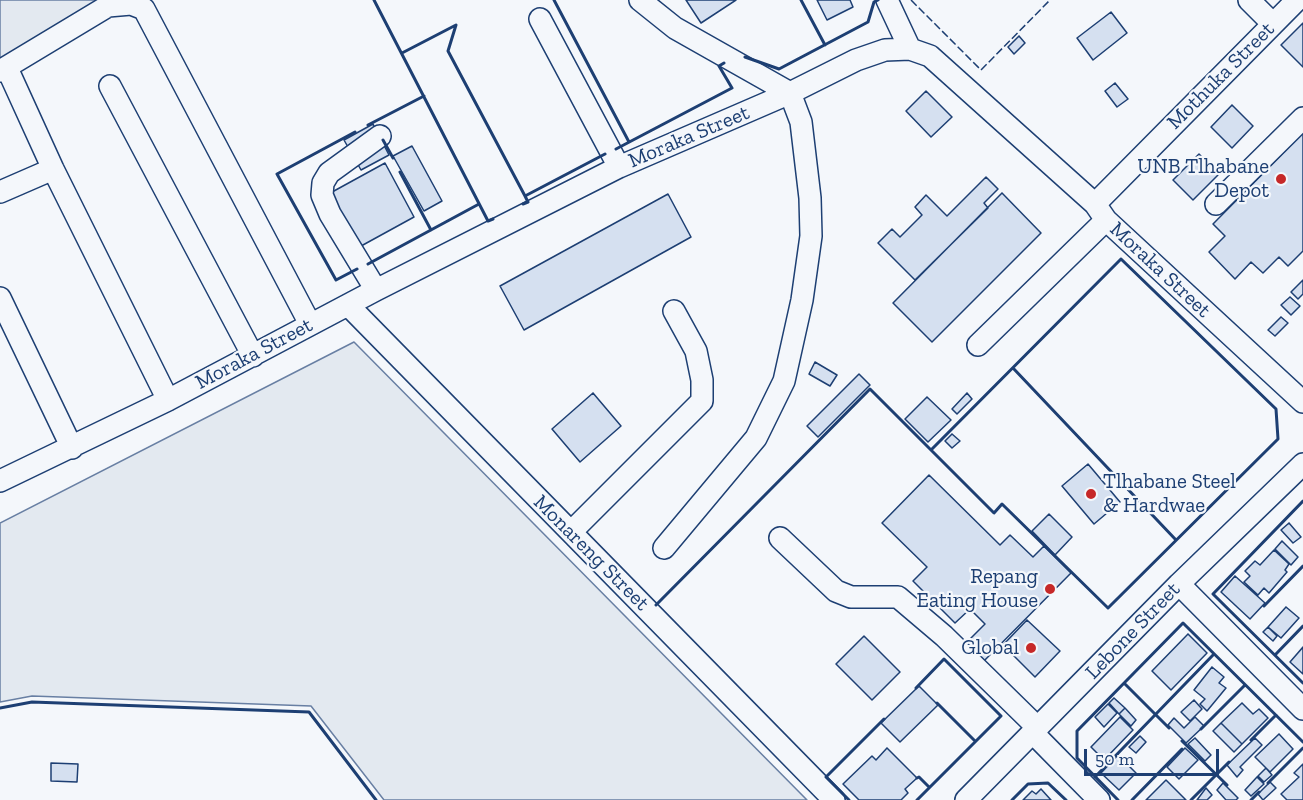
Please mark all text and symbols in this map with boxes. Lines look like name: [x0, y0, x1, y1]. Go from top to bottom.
street label: Mothuka Street: [1162, 17, 1280, 135]
street label: Moraka Street: [625, 100, 753, 174]
place label: UNB Tlhabane Depot: [1137, 154, 1269, 204]
marker: UNB Tlhabane Depot: [1274, 172, 1288, 186]
street label: Moraka Street: [1104, 217, 1216, 323]
street label: Moraka Street: [191, 313, 317, 395]
place label: Tlhabane Steel & Hardwae: [1103, 469, 1236, 519]
marker: Tlhabane Steel & Hardwae: [1084, 487, 1098, 501]
street label: Monareng Street: [528, 490, 654, 616]
place label: Repang Eating House: [917, 564, 1038, 614]
street label: Lebone Street: [1080, 577, 1186, 685]
marker: Repang Eating House: [1043, 582, 1057, 596]
place label: Global: [961, 635, 1019, 661]
marker: Global: [1024, 641, 1038, 655]
scale bar: [1087, 737, 1222, 775]
text: 50 m: [1095, 748, 1134, 770]

